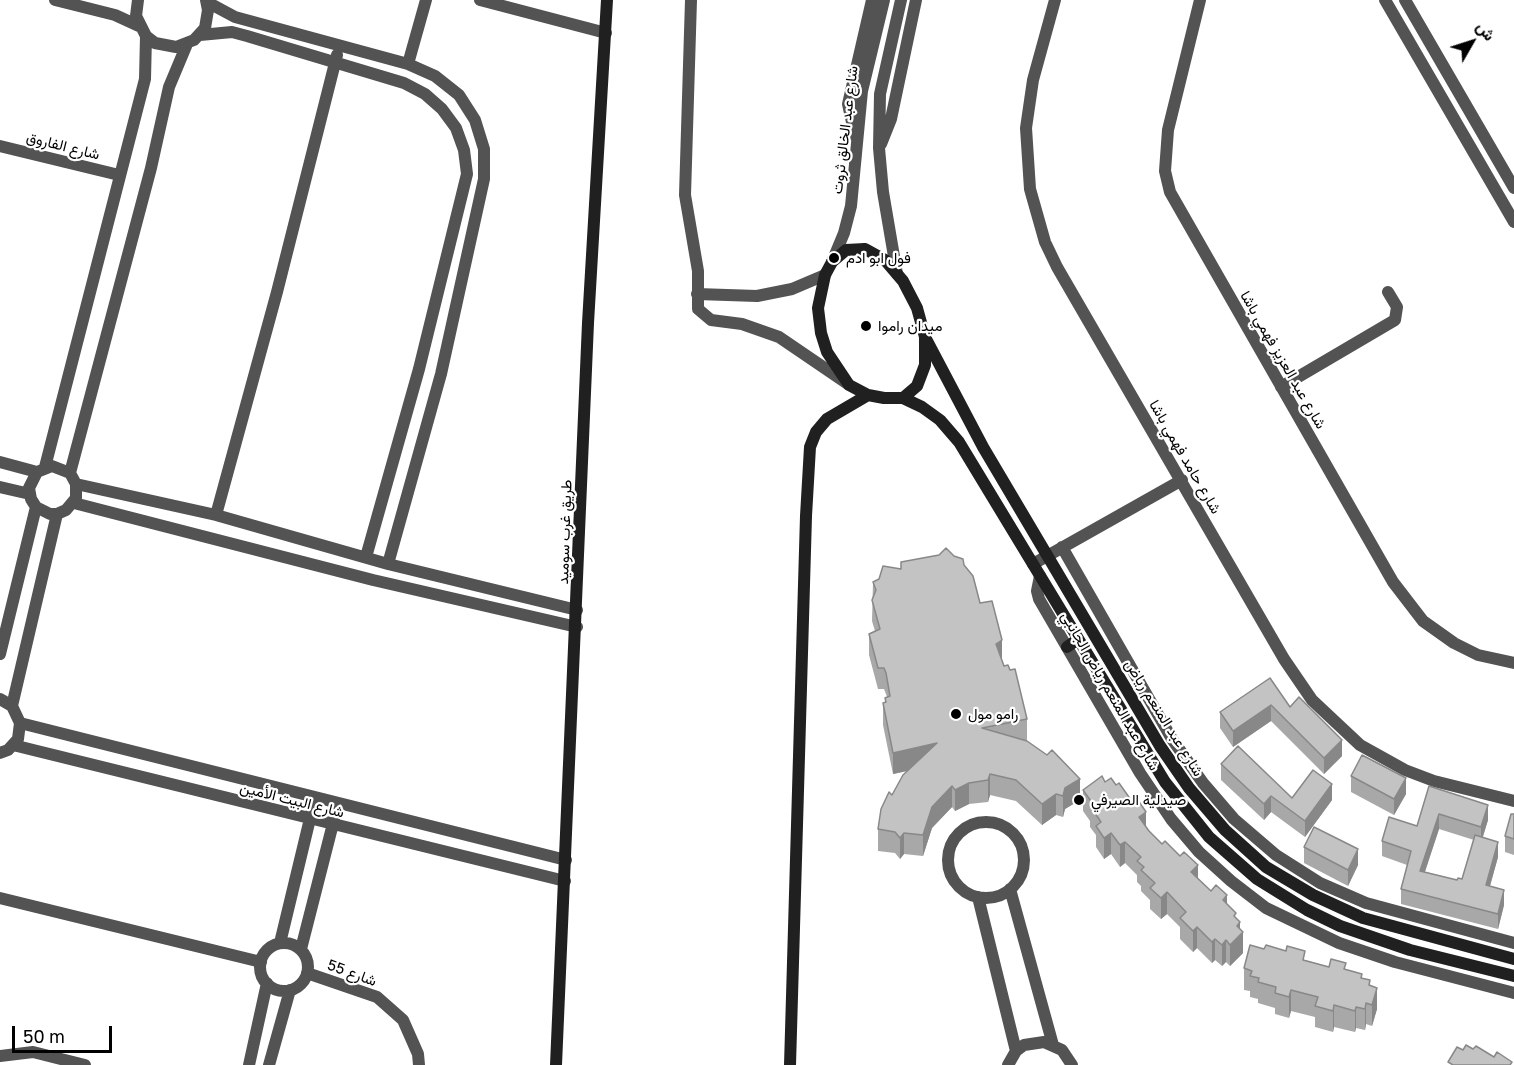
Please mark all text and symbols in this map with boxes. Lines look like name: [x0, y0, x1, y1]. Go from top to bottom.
north arrow: [1442, 12, 1502, 72]
text: ش: [1472, 17, 1500, 44]
street label: شارع عبد الخالق ثروت: [828, 65, 862, 195]
street label: شارع الفاروق: [24, 128, 102, 164]
place label: فول ابو ادم: [846, 249, 911, 267]
marker: فول ابو ادم: [827, 251, 841, 265]
street label: شارع عبد العزيز فهمي باشا: [1236, 288, 1330, 432]
place label: ميدان راموا: [878, 317, 943, 335]
marker: ميدان راموا: [859, 319, 873, 333]
street label: شارع حامد فهمي باشا: [1145, 397, 1225, 517]
street label: طريق غرب سوميد: [554, 479, 576, 585]
street label: شارع عبد المنعم رياض الجانبي: [1057, 608, 1163, 774]
street label: شارع عبد المنعم رياض: [1121, 656, 1207, 780]
place label: رامو مول: [968, 705, 1018, 723]
marker: رامو مول: [949, 707, 963, 721]
street label: شارع البيت الأمين: [238, 778, 346, 822]
place label: صيدلية الصيرفي: [1091, 791, 1186, 809]
marker: صيدلية الصيرفي: [1072, 793, 1086, 807]
street label: شارع 55: [325, 956, 379, 990]
scale bar: [15, 1014, 116, 1052]
text: 50 m: [23, 1025, 65, 1047]

